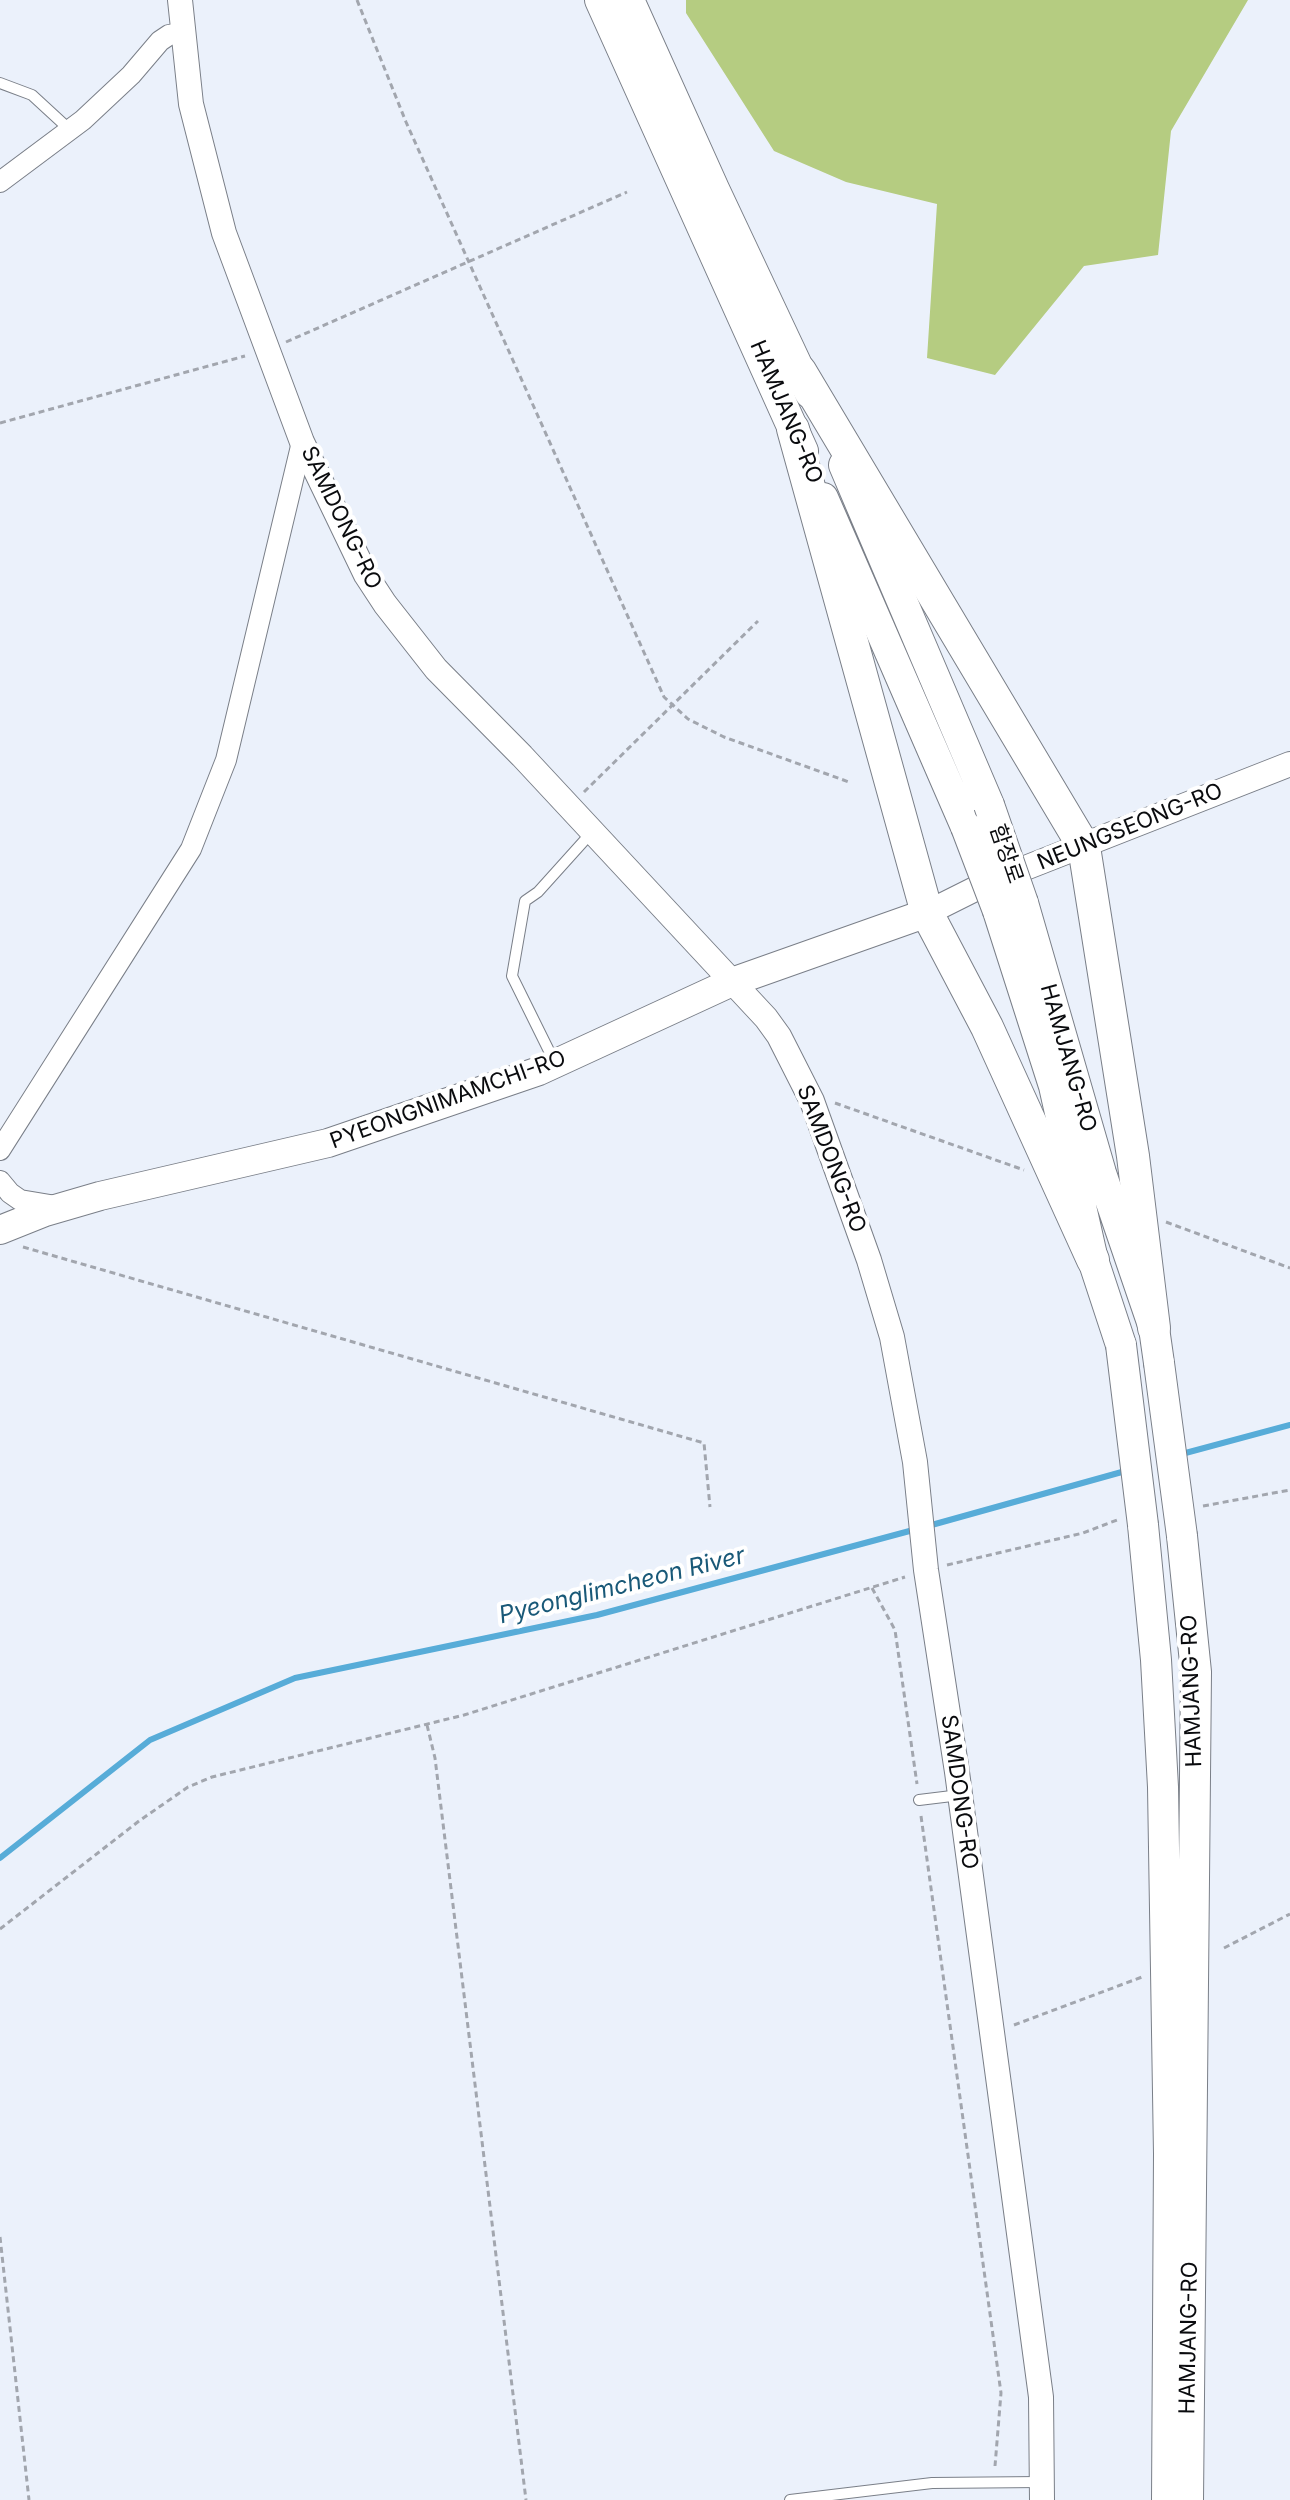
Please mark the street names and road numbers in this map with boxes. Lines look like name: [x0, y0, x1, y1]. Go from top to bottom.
street label: HAMJANG-RO: [744, 337, 828, 487]
street label: SAMDONG-RO: [295, 442, 387, 594]
street label: NEUNGSEONG-RO: [1034, 778, 1226, 876]
street label: 함장로: [984, 821, 1028, 887]
street label: HAMJANG-RO: [1034, 981, 1102, 1135]
street label: PYEONGNIMAMCHI-RO: [327, 1045, 569, 1155]
street label: SAMDONG-RO: [791, 1081, 871, 1237]
street label: HAMJANG-RO: [1176, 1614, 1208, 1768]
street label: SAMDONG-RO: [935, 1713, 983, 1871]
street label: HAMJANG-RO: [1174, 2261, 1204, 2415]

